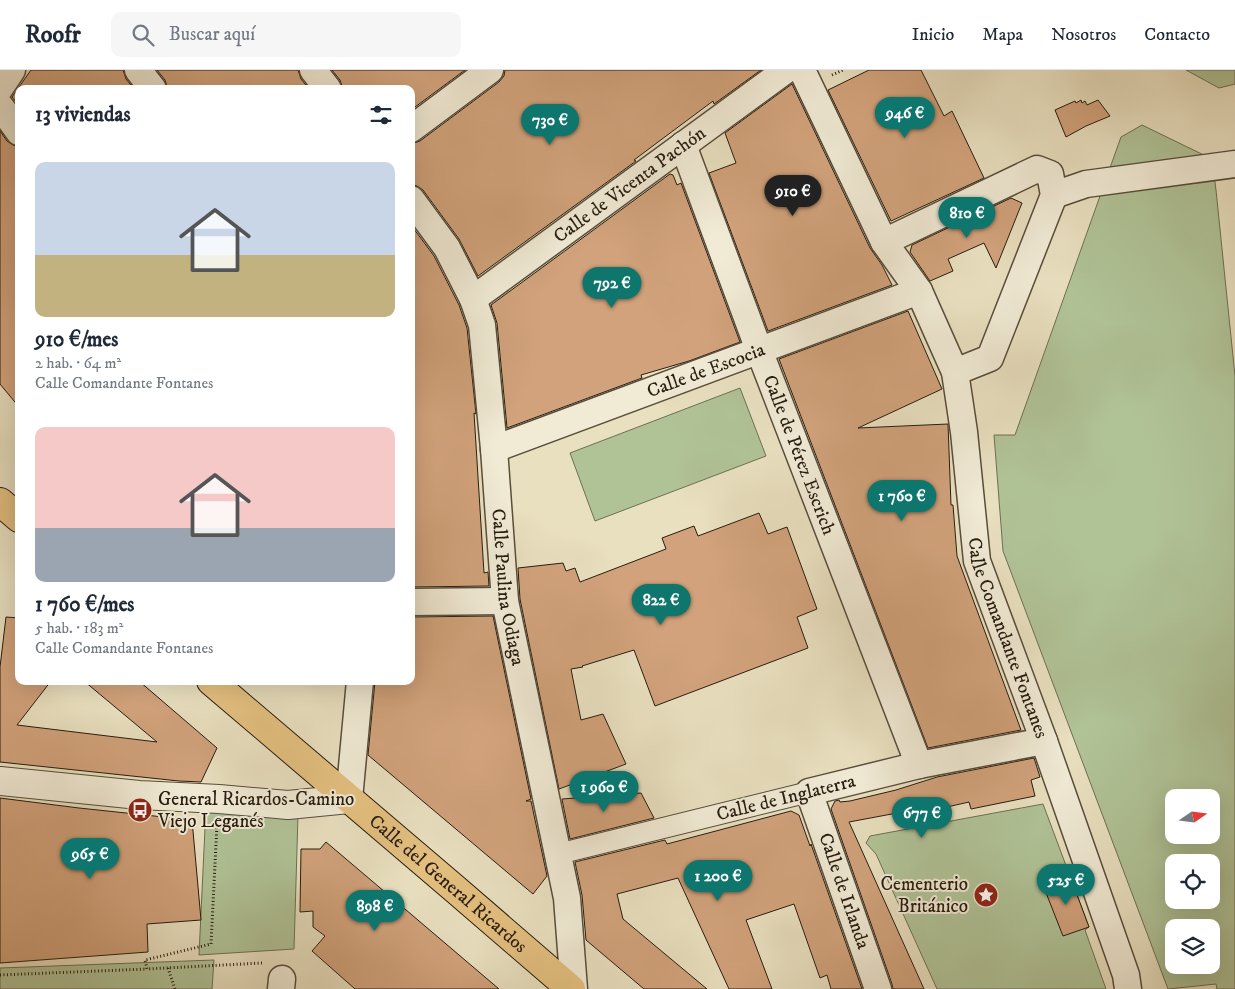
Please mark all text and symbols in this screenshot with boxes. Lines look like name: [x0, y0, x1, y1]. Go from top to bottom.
search box: [111, 12, 461, 57]
text: Roofr: [25, 20, 81, 50]
icon: search: [129, 21, 157, 49]
text: Buscar aquí: [169, 23, 255, 46]
text: Inicio: [912, 24, 954, 46]
text: Mapa: [982, 24, 1023, 46]
text: Nosotros: [1051, 24, 1116, 46]
text: Contacto: [1144, 24, 1210, 46]
pin: 946 €: [870, 97, 940, 139]
icon: filters: [367, 101, 395, 129]
text: 13 viviendas: [35, 102, 130, 128]
text: 946 €: [886, 103, 924, 123]
pin: 730 €: [515, 104, 585, 146]
text: 730 €: [532, 110, 568, 130]
street label: Calle de Vicenta Pachón: [549, 121, 710, 248]
pin: 910 €: [758, 174, 828, 217]
text: 910 €: [775, 181, 811, 201]
icon: home: [170, 195, 260, 285]
pin: 810 €: [932, 196, 1002, 239]
text: 810 €: [949, 203, 985, 223]
pin: 792 €: [577, 266, 647, 309]
text: 792 €: [593, 273, 631, 293]
text: 910 €/mes: [35, 327, 118, 353]
street label: Calle de Escocia: [644, 338, 768, 403]
text: 2 hab. · 64 m²: [35, 353, 121, 373]
street label: Calle de Pérez Escrich: [758, 372, 841, 538]
text: Calle Comandante Fontanes: [35, 373, 213, 393]
icon: home: [170, 460, 260, 550]
pin: 1 760 €: [856, 480, 948, 522]
text: 1 760 €: [878, 486, 926, 506]
street label: Calle Paulina Odiaga: [487, 508, 530, 668]
street label: Calle Comandante Fontanes: [963, 536, 1053, 741]
pin: 822 €: [626, 584, 696, 626]
text: 822 €: [643, 590, 679, 610]
text: 1 760 €/mes: [35, 592, 134, 618]
text: 5 hab. · 183 m²: [35, 618, 124, 638]
text: Calle Comandante Fontanes: [35, 638, 213, 658]
pin: 1 960 €: [558, 770, 650, 813]
street label: Calle de Inglaterra: [714, 770, 858, 826]
text: 1 960 €: [580, 777, 628, 797]
place label: General Ricardos-Camino Viejo Leganés: [157, 788, 354, 833]
north arrow: [1165, 789, 1220, 844]
map controls: [1165, 789, 1220, 974]
pin: 677 €: [887, 796, 957, 839]
bus stop icon: General Ricardos-Camino Viejo Leganés: [127, 797, 153, 823]
text: 677 €: [903, 803, 941, 823]
street label: Calle del General Ricardos: [364, 809, 532, 958]
street label: Calle de Irlanda: [813, 830, 875, 952]
pin: 965 €: [55, 838, 125, 880]
text: 965 €: [71, 844, 109, 864]
button: locate: [1165, 854, 1220, 909]
pin: 1 200 €: [672, 860, 764, 902]
pin: 525 €: [1031, 864, 1101, 906]
text: 1 200 €: [694, 866, 742, 886]
text: 525 €: [1048, 870, 1084, 890]
place label: Cementerio Británico: [880, 873, 968, 918]
place icon: Cementerio Británico: [973, 882, 999, 908]
pin: 898 €: [340, 890, 410, 932]
text: 898 €: [357, 896, 393, 916]
button: layers: [1165, 919, 1220, 974]

